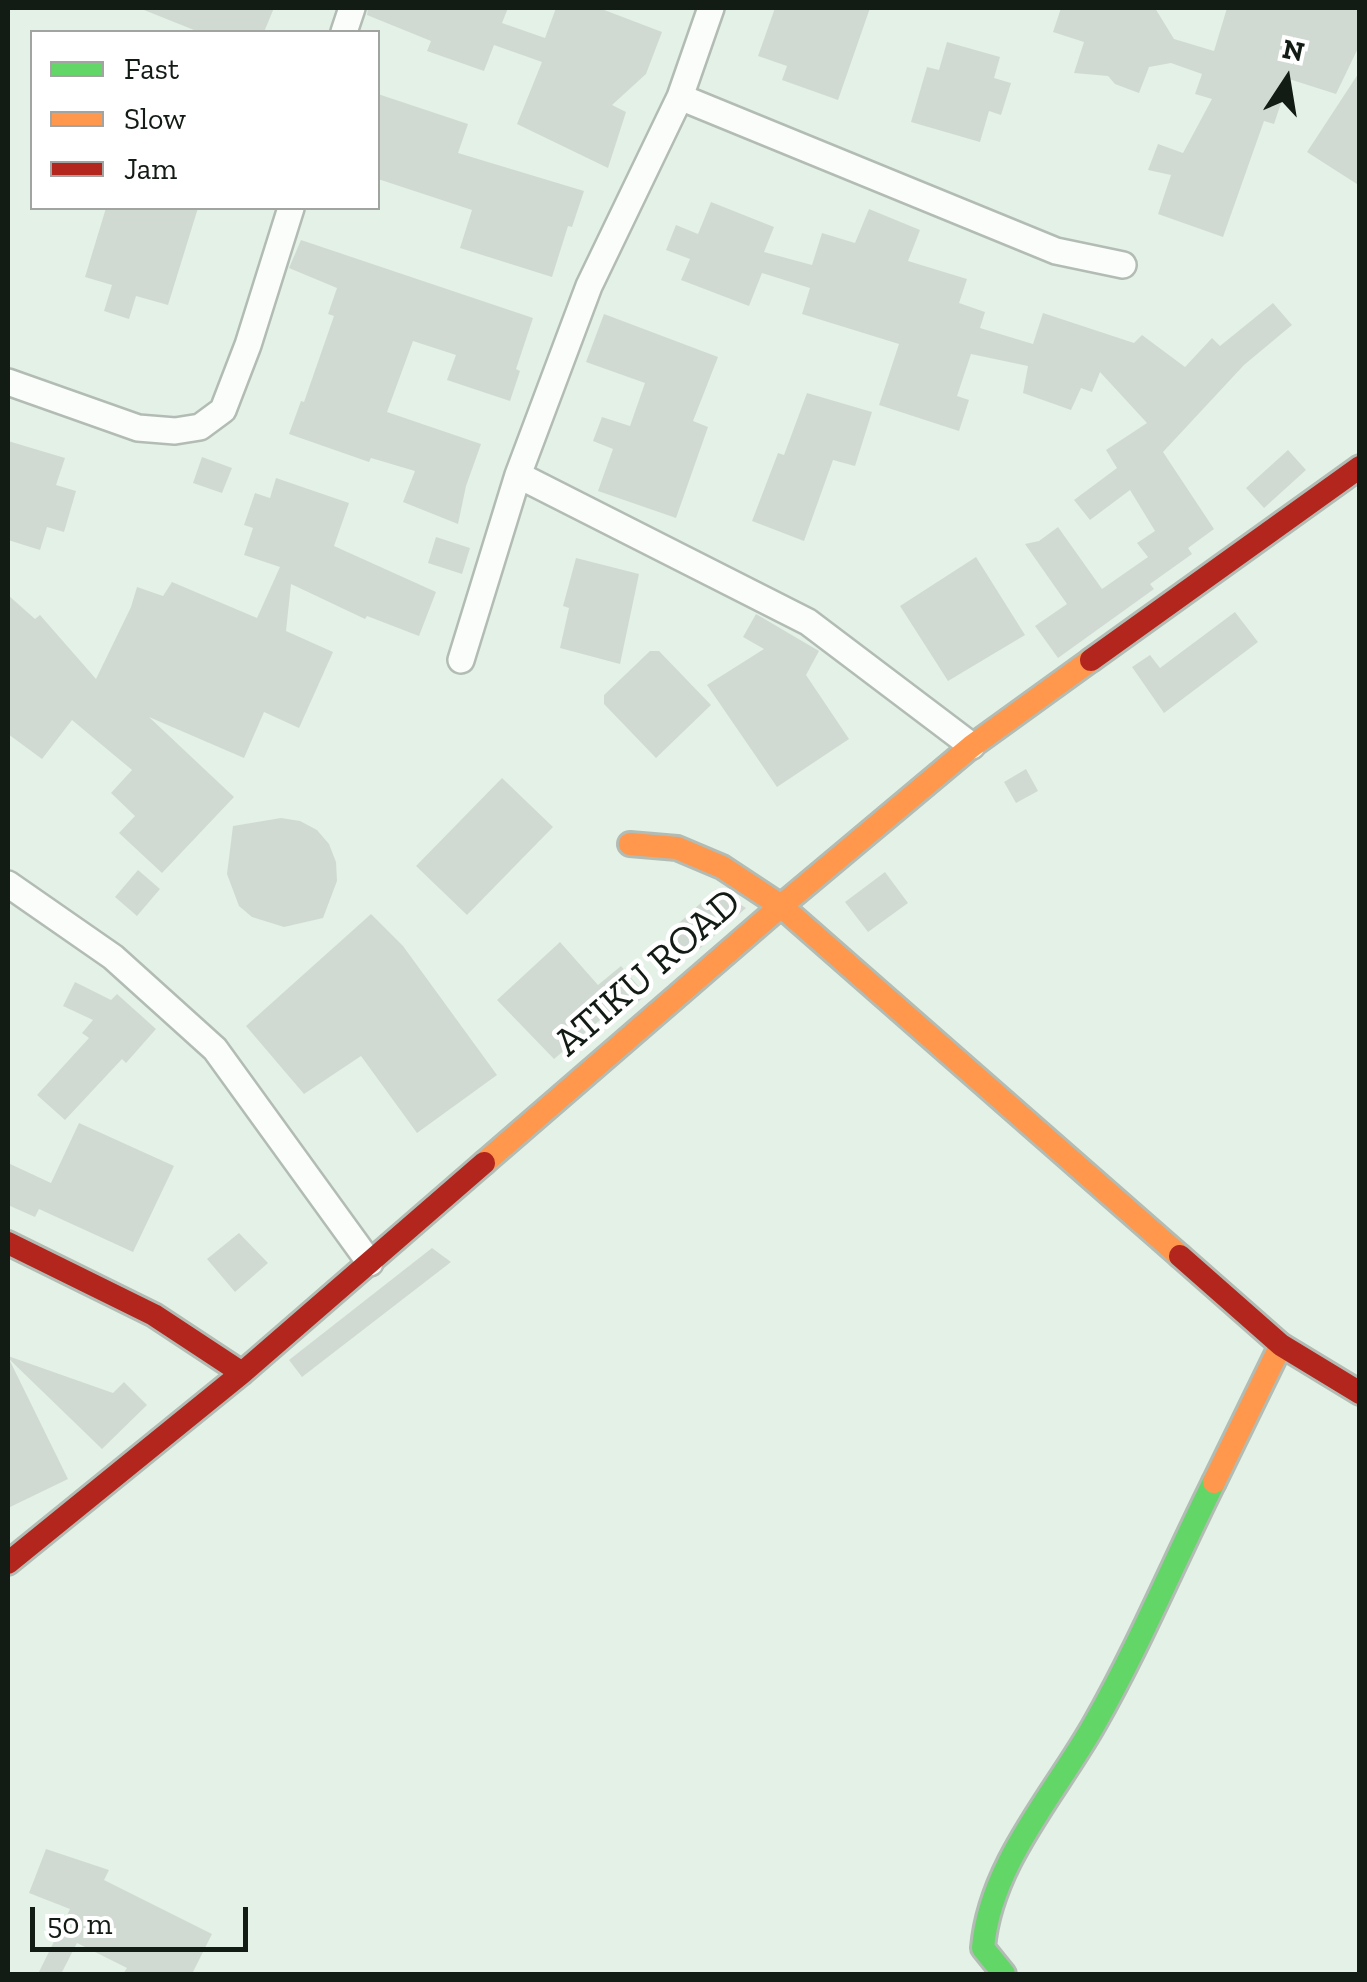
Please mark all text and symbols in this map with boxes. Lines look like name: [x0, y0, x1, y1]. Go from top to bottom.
legend: [30, 30, 380, 210]
north arrow: [1237, 30, 1337, 130]
text: N: [1280, 32, 1307, 69]
text: Fast: [124, 51, 179, 87]
text: Slow: [124, 101, 186, 137]
text: Jam: [124, 151, 177, 187]
street label: ATIKU ROAD: [545, 879, 751, 1067]
scale bar: [35, 1887, 252, 1949]
text: 50 m: [47, 1906, 112, 1942]

